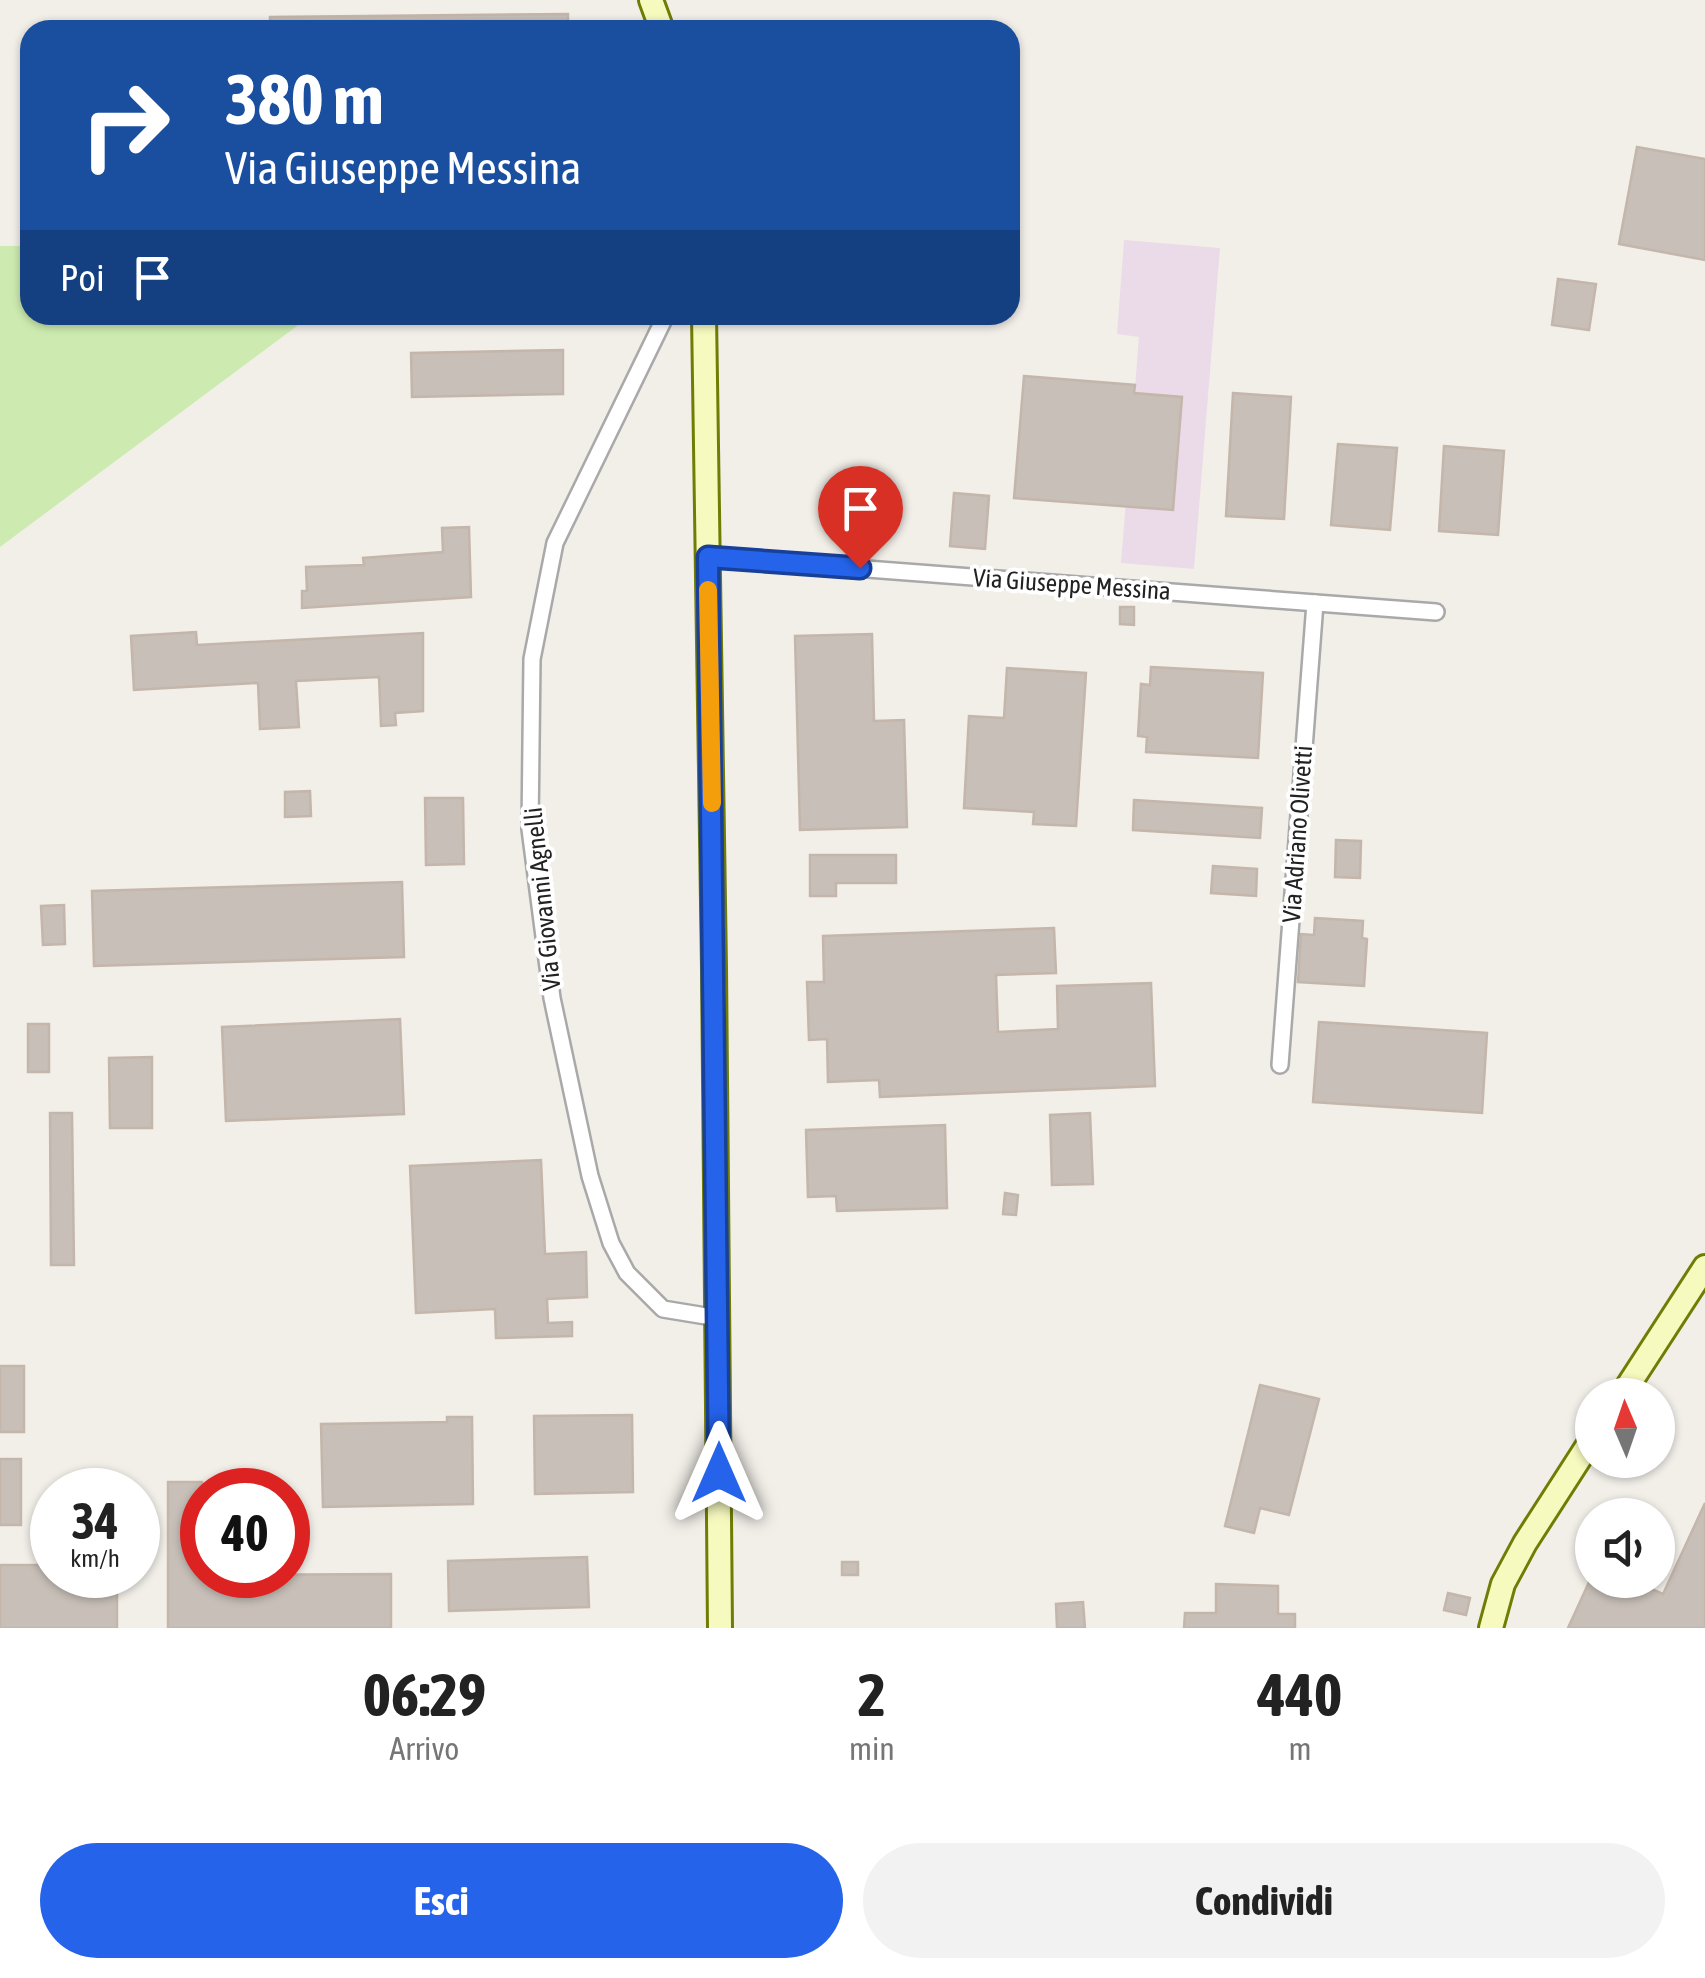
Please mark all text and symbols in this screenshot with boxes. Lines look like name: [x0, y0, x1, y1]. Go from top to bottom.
text: 380 m: [225, 59, 384, 139]
icon: right: [60, 60, 190, 190]
text: Via Giuseppe Messina: [225, 142, 581, 194]
icon: arrive: [125, 250, 180, 305]
text: Poi: [60, 256, 105, 299]
pin: [818, 466, 903, 569]
icon: arrive: [833, 481, 888, 536]
street label: Via Giuseppe Messina: [972, 563, 1172, 605]
street label: Via Adriano Olivetti: [1277, 744, 1317, 924]
street label: Via Giovanni Agnelli: [518, 806, 566, 992]
north arrow: [1575, 1378, 1675, 1478]
map controls: [1575, 1378, 1675, 1598]
position arrow: [667, 1421, 771, 1525]
speed limit sign: 40: [180, 1468, 310, 1598]
text: 34: [71, 1492, 118, 1550]
button: sound: [1575, 1498, 1675, 1598]
text: km/h: [70, 1544, 120, 1572]
text: 06:29: [363, 1660, 486, 1729]
text: 2: [858, 1660, 886, 1729]
text: 440: [1258, 1660, 1342, 1729]
text: Arrivo: [390, 1730, 459, 1767]
text: min: [849, 1730, 895, 1767]
text: m: [1288, 1730, 1311, 1767]
button: Esci: [40, 1843, 843, 1958]
button: Condividi: [863, 1843, 1665, 1958]

